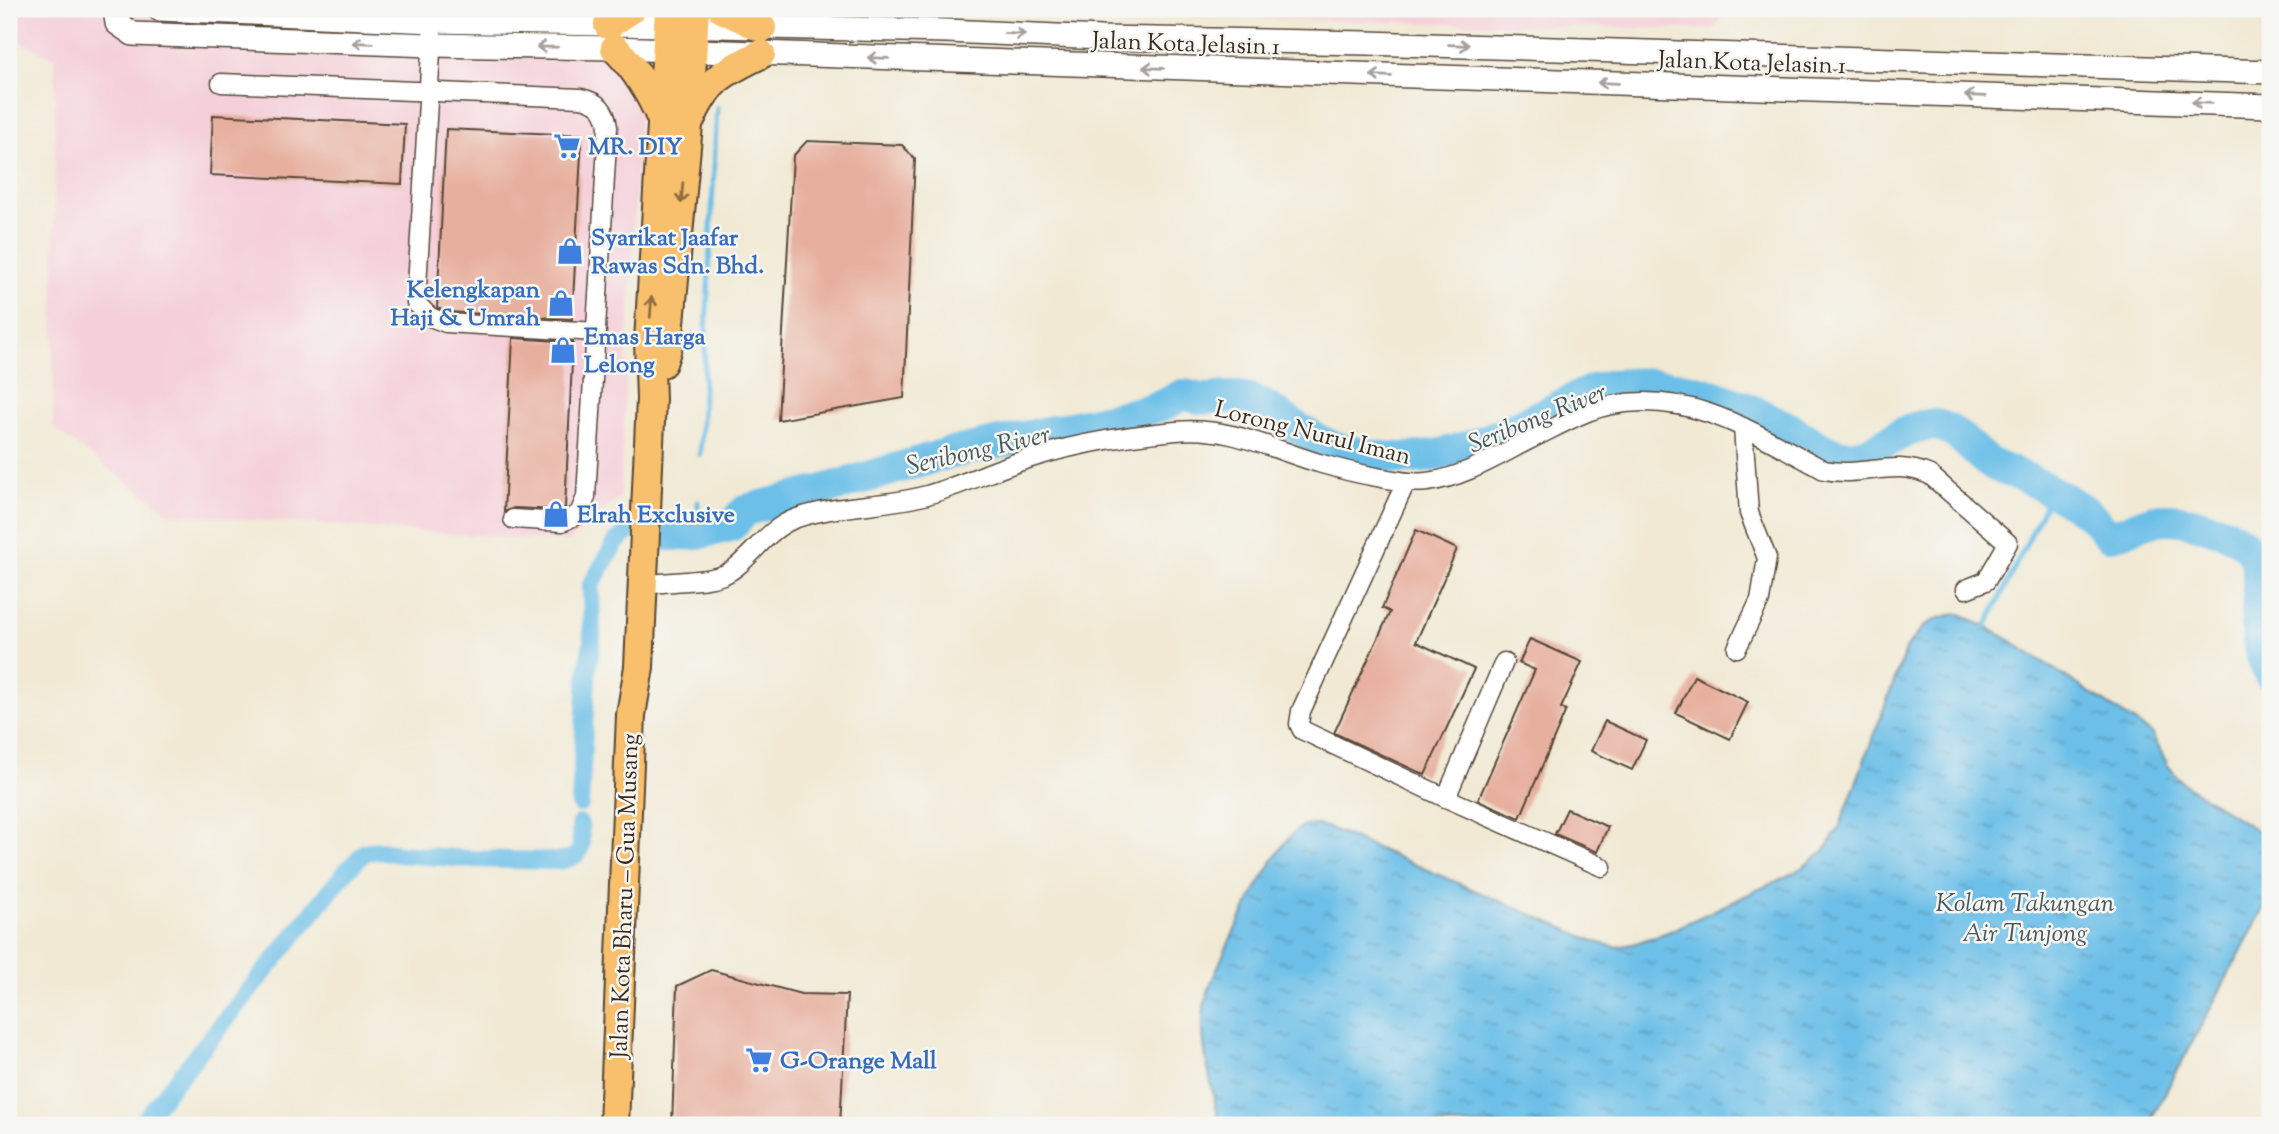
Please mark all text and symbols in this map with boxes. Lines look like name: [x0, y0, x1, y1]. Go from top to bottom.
street label: Jalan Kota Jelasin 1: [1089, 25, 1281, 65]
one-way arrow: [1003, 28, 1026, 41]
one-way arrow: [352, 36, 375, 49]
one-way arrow: [1448, 39, 1471, 52]
one-way arrow: [535, 40, 558, 54]
street label: Jalan Kota Jelasin 1: [1655, 44, 1847, 84]
one-way arrow: [867, 52, 890, 65]
one-way arrow: [1142, 61, 1165, 74]
one-way arrow: [1369, 69, 1392, 82]
one-way arrow: [1597, 77, 1620, 90]
one-way arrow: [1963, 89, 1986, 102]
one-way arrow: [2191, 97, 2214, 110]
supermarket icon: MR. DIY: [552, 131, 582, 161]
place label: MR. DIY: [588, 131, 683, 165]
one-way arrow: [675, 181, 688, 204]
place label: Syarikat Jaafar Rawas Sdn. Bhd.: [591, 222, 764, 284]
shop icon: Syarikat Jaafar Rawas Sdn. Bhd.: [555, 236, 585, 266]
place label: Kelengkapan Haji & Umrah: [390, 274, 541, 336]
shop icon: Kelengkapan Haji & Umrah: [546, 288, 576, 318]
one-way arrow: [645, 296, 658, 319]
place label: Emas Harga Lelong: [584, 321, 706, 383]
shop icon: Emas Harga Lelong: [548, 335, 578, 365]
water label: Seribong River: [1463, 375, 1613, 464]
street label: Lorong Nurul Iman: [1211, 393, 1414, 475]
water label: Seribong River: [903, 417, 1054, 486]
shop icon: Elrah Exclusive: [541, 499, 571, 529]
place label: Elrah Exclusive: [577, 499, 735, 533]
street label: Jalan Kota Bharu – Gua Musang: [603, 733, 649, 1061]
water label: Kolam Takungan Air Tunjong: [1935, 886, 2115, 953]
supermarket icon: G-Orange Mall: [744, 1045, 774, 1075]
place label: G-Orange Mall: [780, 1045, 937, 1079]

